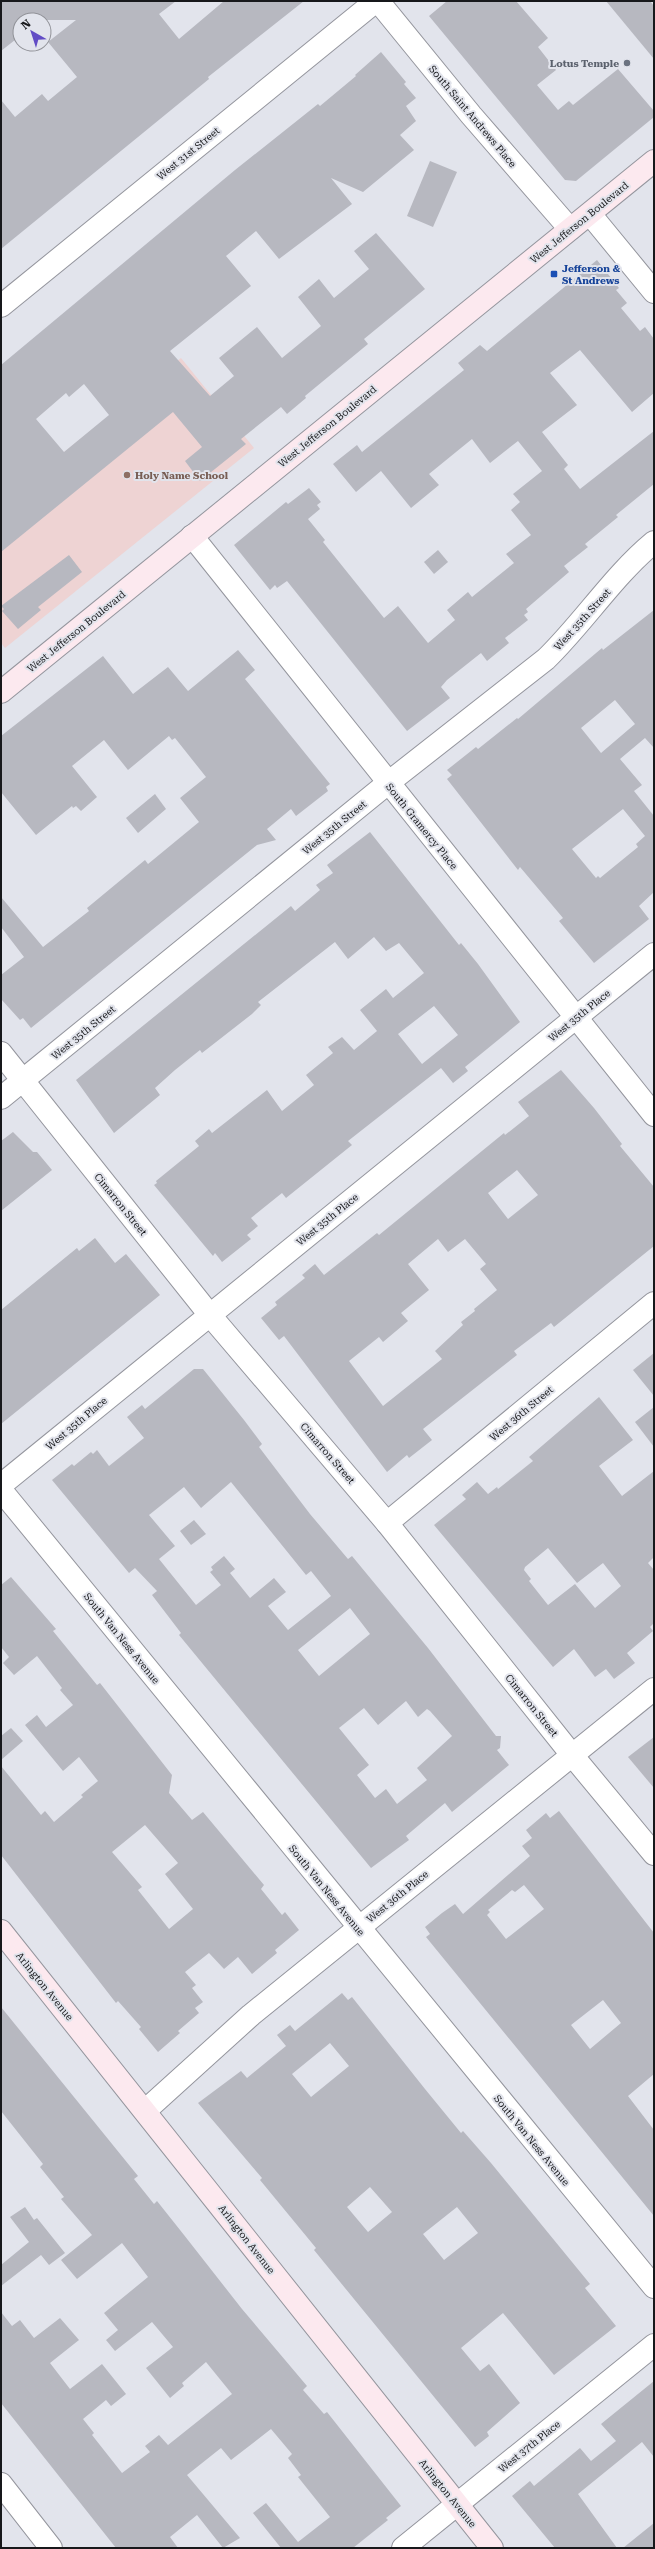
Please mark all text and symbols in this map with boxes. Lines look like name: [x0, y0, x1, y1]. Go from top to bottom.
north arrow: [12, 12, 52, 52]
text: N: [19, 17, 34, 32]
place label: Lotus Temple: [550, 58, 619, 69]
marker: Lotus Temple: [622, 58, 632, 68]
street label: South Saint Andrews Place: [427, 63, 519, 170]
street label: West 31st Street: [155, 125, 222, 182]
street label: West Jefferson Boulevard: [528, 179, 631, 265]
place label: Jefferson & St Andrews: [562, 263, 621, 286]
marker: Jefferson & St Andrews: [549, 269, 559, 279]
street label: West Jefferson Boulevard: [276, 383, 379, 469]
marker: Holy Name School: [122, 470, 132, 480]
place label: Holy Name School: [135, 470, 229, 481]
street label: West 35th Street: [552, 586, 613, 652]
street label: West Jefferson Boulevard: [25, 588, 128, 674]
street label: South Gramercy Place: [384, 781, 460, 872]
street label: West 35th Street: [300, 798, 369, 856]
street label: West 35th Place: [546, 987, 613, 1044]
street label: West 35th Street: [49, 1003, 118, 1061]
street label: Cimarron Street: [92, 1171, 149, 1238]
street label: West 35th Place: [294, 1191, 361, 1248]
street label: West 36th Street: [488, 1384, 555, 1443]
street label: West 35th Place: [44, 1394, 109, 1452]
street label: Cimarron Street: [298, 1421, 357, 1486]
street label: South Van Ness Avenue: [82, 1591, 162, 1686]
street label: Cimarron Street: [503, 1672, 560, 1739]
street label: South Van Ness Avenue: [287, 1843, 367, 1938]
street label: West 36th Place: [364, 1868, 431, 1925]
street label: Arlington Avenue: [14, 1950, 76, 2023]
street label: South Van Ness Avenue: [492, 2093, 572, 2188]
street label: Arlington Avenue: [216, 2203, 277, 2276]
street label: West 37th Place: [496, 2418, 563, 2475]
street label: Arlington Avenue: [417, 2457, 479, 2530]

